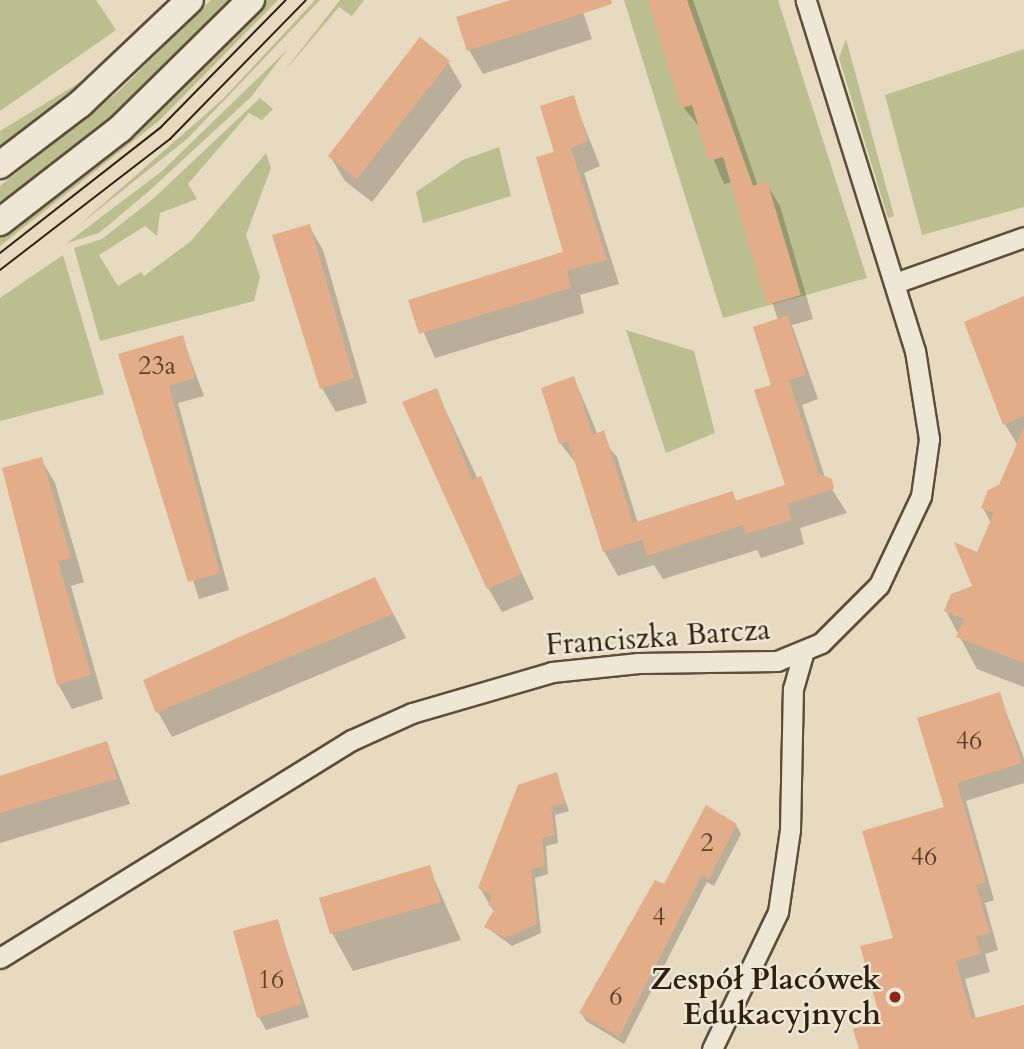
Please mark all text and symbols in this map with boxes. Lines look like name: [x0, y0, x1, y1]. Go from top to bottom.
house number: 23a: [138, 350, 176, 382]
street label: Franciszka Barcza: [545, 612, 771, 664]
house number: 46: [956, 725, 982, 757]
house number: 2: [700, 827, 714, 859]
house number: 46: [911, 841, 937, 873]
house number: 4: [652, 901, 666, 933]
place label: Zespół Placówek Edukacyjnych: [650, 962, 881, 1032]
house number: 16: [258, 964, 284, 996]
house number: 6: [609, 981, 623, 1013]
marker: Zespół Placówek Edukacyjnych: [887, 989, 903, 1005]

